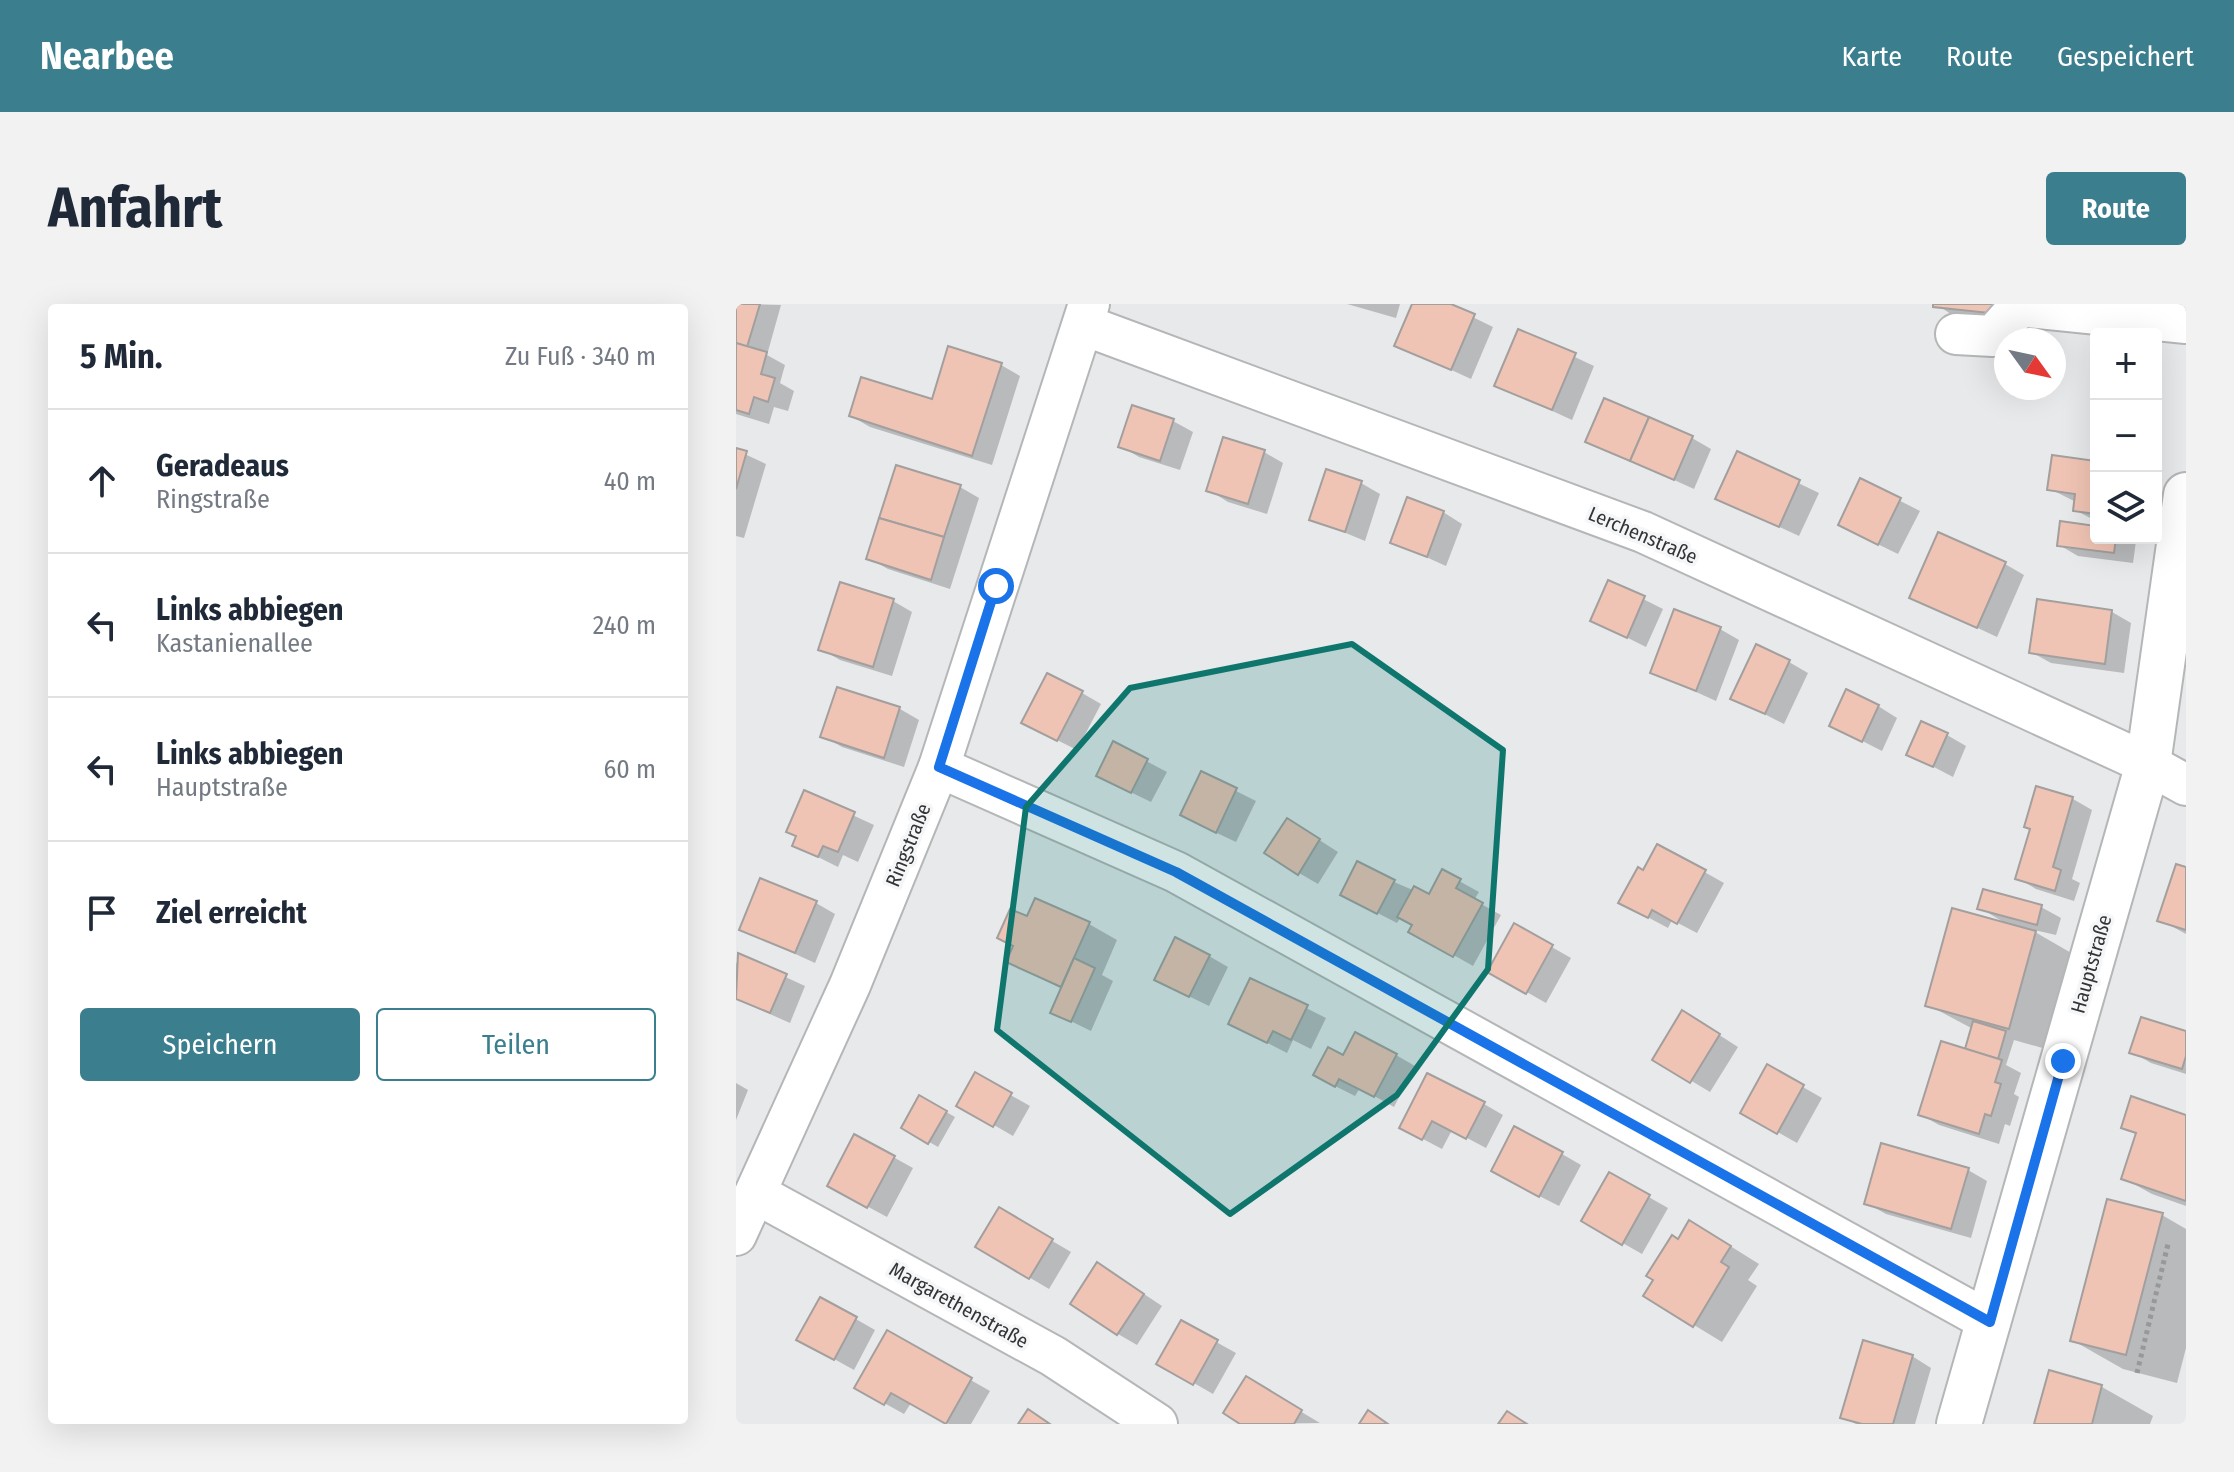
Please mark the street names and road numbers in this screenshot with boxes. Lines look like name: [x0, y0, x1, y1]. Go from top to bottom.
street label: Lerchenstraße: [1585, 501, 1701, 569]
street label: Ringstraße: [880, 800, 936, 890]
street label: Hauptstraße: [2065, 912, 2117, 1016]
street label: Margarethenstraße: [885, 1257, 1033, 1353]

